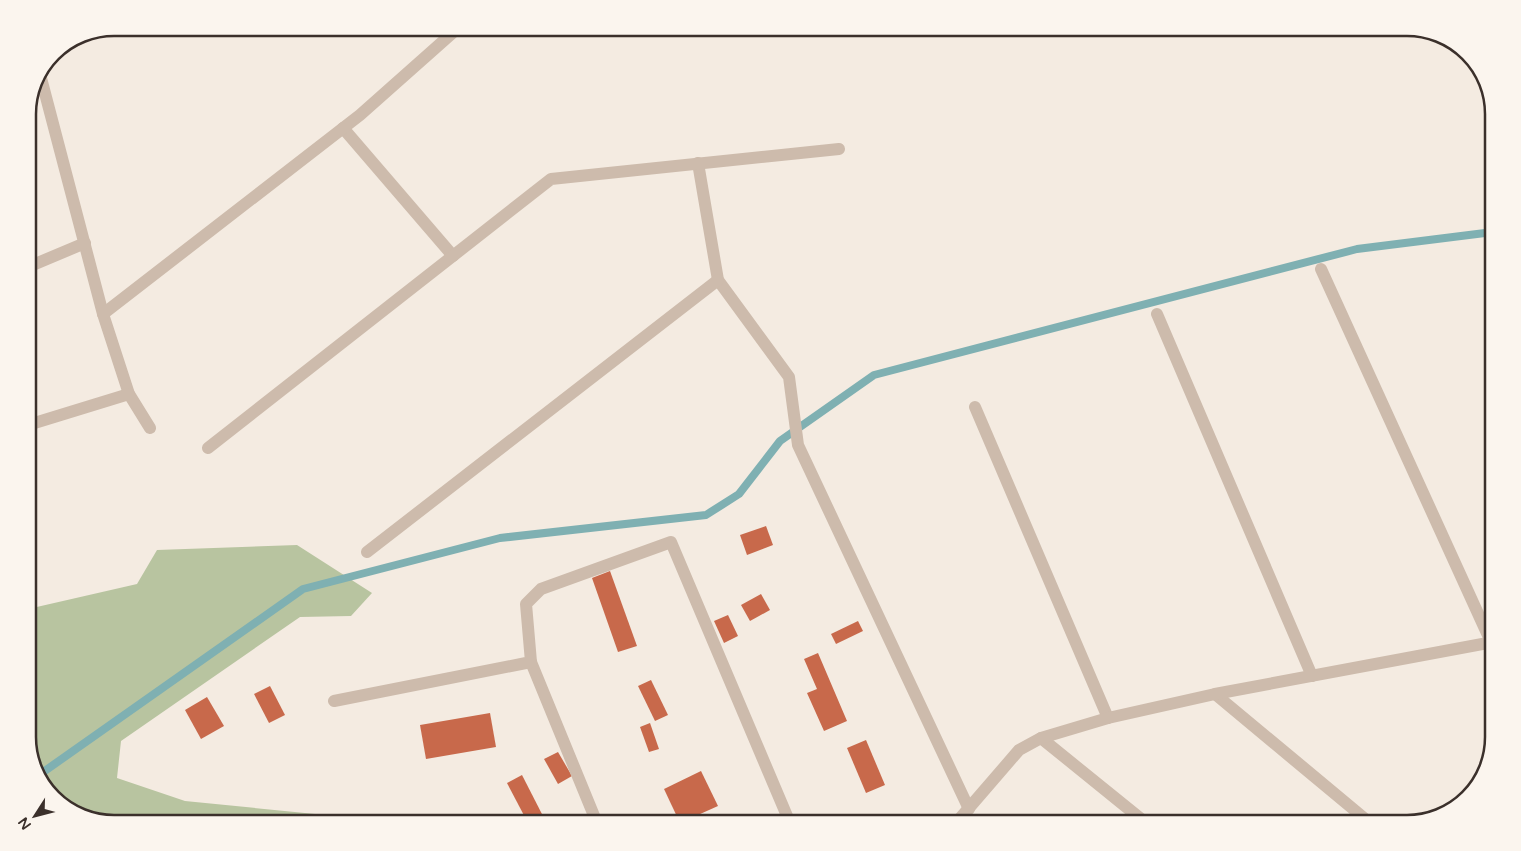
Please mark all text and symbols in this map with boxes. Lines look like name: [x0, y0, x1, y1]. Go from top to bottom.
north arrow: [10, 791, 60, 841]
text: N: [15, 814, 35, 833]

